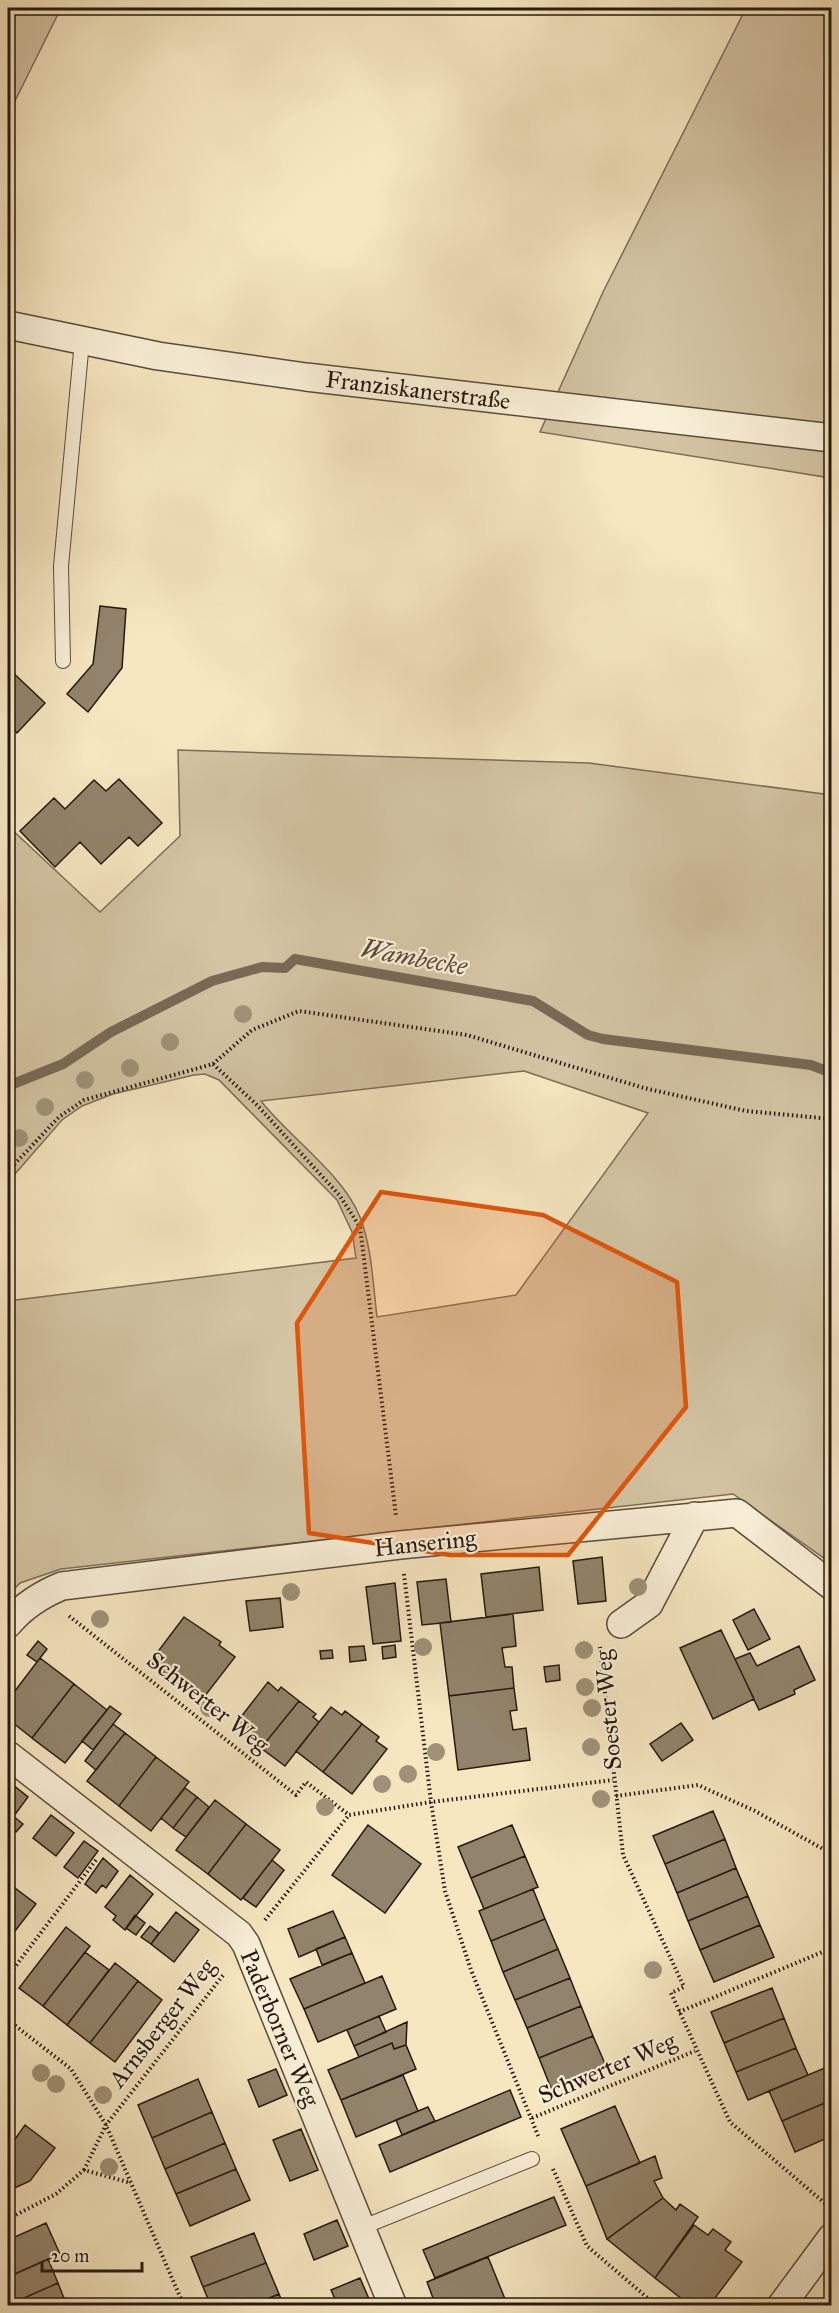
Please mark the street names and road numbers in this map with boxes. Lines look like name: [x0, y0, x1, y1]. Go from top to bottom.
street label: Franziskanerstraße: [324, 364, 512, 416]
street label: Hansering: [373, 1523, 478, 1563]
street label: Schwerter Weg: [141, 1645, 276, 1760]
street label: Soester Weg: [588, 1648, 628, 1771]
street label: Paderborner Weg: [233, 1945, 327, 2112]
street label: Arnsberger Weg: [102, 1952, 222, 2094]
street label: Schwerter Weg: [533, 2025, 681, 2111]

